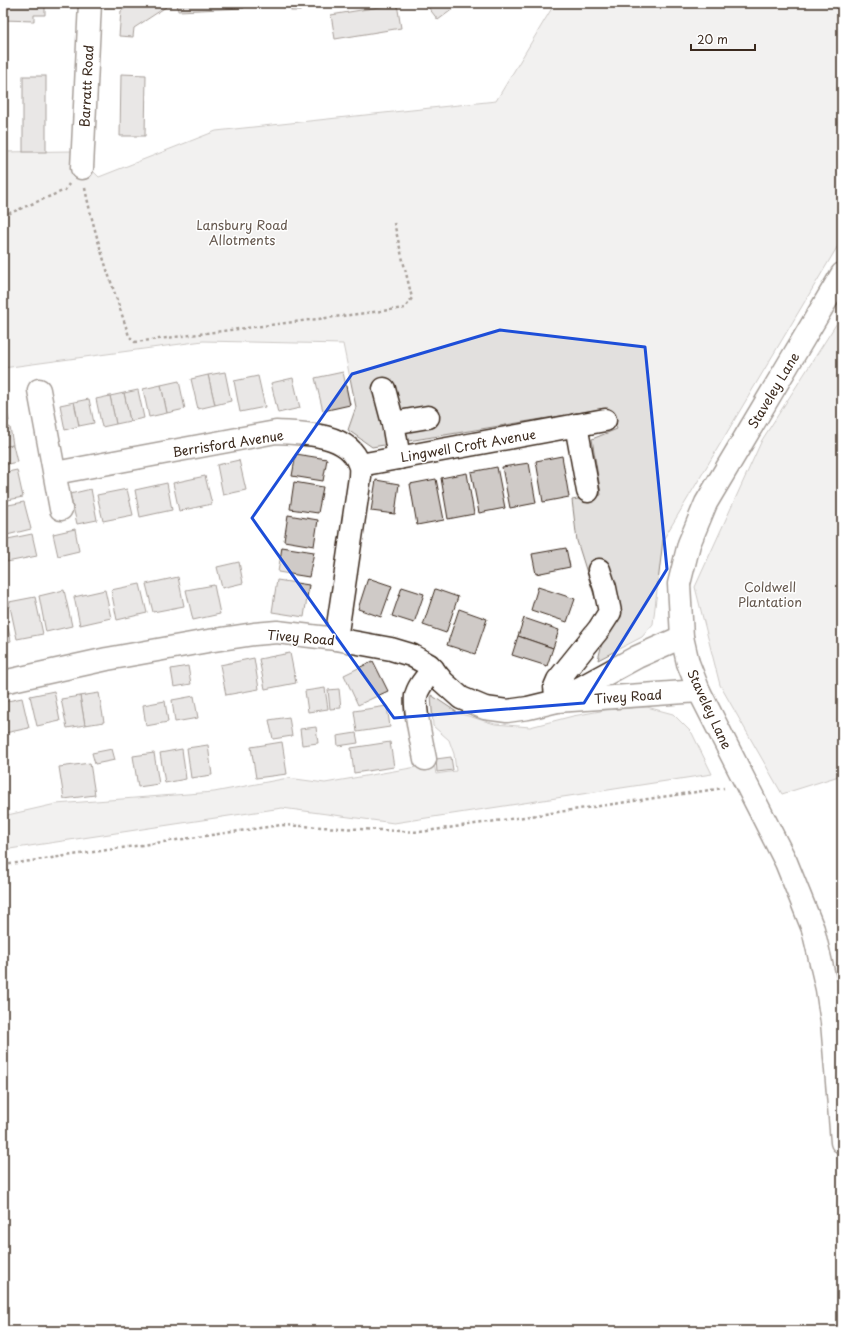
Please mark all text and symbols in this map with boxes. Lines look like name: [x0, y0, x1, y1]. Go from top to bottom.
scale bar: [691, 26, 755, 52]
text: 20 m: [697, 30, 728, 48]
street label: Barratt Road: [74, 44, 98, 128]
park label: Lansbury Road Allotments: [196, 215, 288, 249]
street label: Staveley Lane: [743, 348, 803, 432]
street label: Lingwell Croft Avenue: [399, 424, 537, 466]
street label: Berrisford Avenue: [171, 425, 285, 461]
park label: Coldwell Plantation: [738, 577, 802, 611]
street label: Tivey Road: [266, 625, 336, 649]
street label: Staveley Lane: [683, 666, 737, 752]
street label: Tivey Road: [593, 684, 663, 708]

